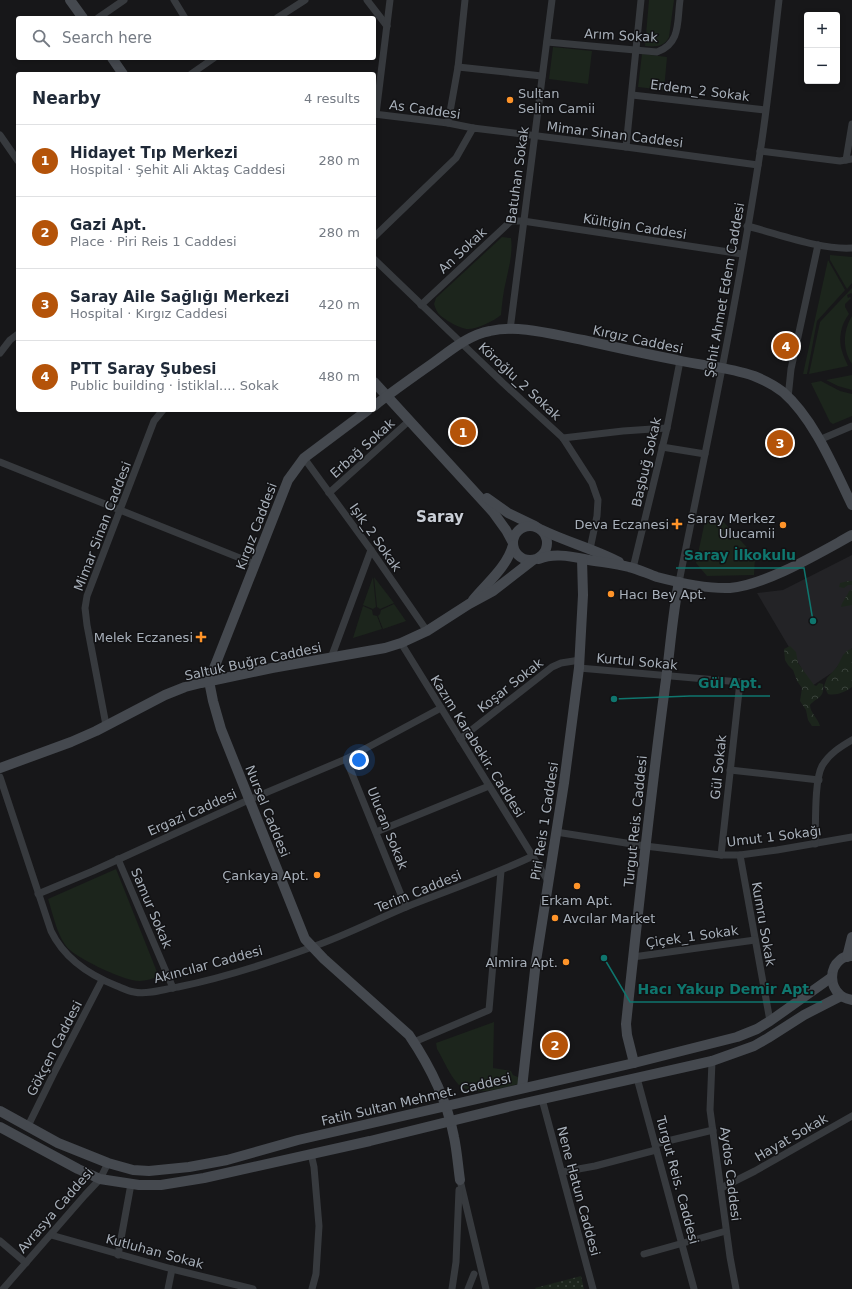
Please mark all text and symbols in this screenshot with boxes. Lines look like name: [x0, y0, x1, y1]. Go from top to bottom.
map controls: [804, 12, 840, 84]
button: +: [804, 12, 840, 48]
search box: [16, 16, 376, 60]
street label: Arım Sokak: [584, 26, 659, 45]
icon: search: [30, 27, 52, 49]
text: Search here: [62, 29, 152, 47]
button: −: [804, 48, 840, 84]
street label: Erdem_2 Sokak: [649, 77, 751, 104]
place label: Sultan Selim Camii: [518, 86, 595, 116]
text: Nearby: [32, 88, 101, 108]
text: 4 results: [304, 91, 360, 106]
marker: Sultan Selim Camii: [505, 95, 515, 105]
street label: As Caddesi: [388, 97, 461, 122]
street label: Mimar Sinan Caddesi: [546, 119, 684, 150]
street label: Batuhan Sokak: [503, 125, 532, 225]
text: Hidayet Tıp Merkezi: [70, 144, 238, 162]
text: 1: [40, 153, 50, 168]
text: 280 m: [318, 153, 360, 168]
text: Hospital · Şehit Ali Aktaş Caddesi: [70, 162, 285, 177]
street label: Şehit Ahmet Edem Caddesi: [702, 201, 747, 379]
street label: Kültigin Caddesi: [582, 211, 688, 242]
text: Gazi Apt.: [70, 216, 147, 234]
street label: An Sokak: [435, 224, 490, 276]
text: 2: [40, 225, 50, 240]
text: 280 m: [318, 225, 360, 240]
text: Place · Piri Reis 1 Caddesi: [70, 234, 237, 249]
text: Saray Aile Sağlığı Merkezi: [70, 288, 289, 306]
text: 3: [40, 297, 50, 312]
text: 420 m: [318, 297, 360, 312]
text: Hospital · Kırgız Caddesi: [70, 306, 227, 321]
street label: Kırgız Caddesi: [591, 323, 684, 356]
pin: 4: [773, 331, 799, 361]
street label: Köroğlu_2 Sokak: [475, 339, 564, 424]
text: PTT Saray Şubesi: [70, 360, 216, 378]
text: 4: [40, 369, 50, 384]
text: 480 m: [318, 369, 360, 384]
text: Public building · İstiklal.... Sokak: [70, 378, 279, 393]
street label: Erbağ Sokak: [327, 415, 398, 481]
street label: Başbuğ Sokak: [629, 415, 664, 508]
pin: 1: [450, 417, 476, 447]
pin: 3: [767, 428, 793, 458]
street label: Mimar Sinan Caddesi: [71, 459, 134, 593]
street label: Kırgız Caddesi: [233, 481, 280, 572]
street label: Işık_2 Sokak: [347, 500, 405, 575]
district label: Saray: [416, 508, 464, 526]
place label: Saray Merkez Ulucamii: [687, 511, 775, 541]
place label: Deva Eczanesi: [574, 517, 669, 532]
marker: Deva Eczanesi: [672, 519, 682, 529]
marker: Saray Merkez Ulucamii: [778, 520, 788, 530]
callout: Saray İlkokulu: [676, 542, 804, 568]
text: Saray İlkokulu: [684, 547, 796, 563]
place label: Hacı Bey Apt.: [619, 587, 707, 602]
marker: Hacı Bey Apt.: [606, 589, 616, 599]
place label: Melek Eczanesi: [94, 630, 193, 645]
marker: Melek Eczanesi: [196, 632, 206, 642]
street label: Saltuk Buğra Caddesi: [183, 640, 323, 683]
street label: Kurtul Sokak: [596, 650, 679, 673]
street label: Koşar Sokak: [475, 655, 546, 716]
callout: Gül Apt.: [690, 670, 770, 696]
street label: Kazım Karabekir. Caddesi: [428, 672, 528, 820]
text: Gül Apt.: [698, 675, 762, 691]
street label: Gül Sokak: [708, 733, 729, 800]
your location: [349, 750, 369, 770]
street label: Turgut Reis. Caddesi: [621, 755, 650, 889]
street label: Piri Reis 1 Caddesi: [528, 761, 561, 881]
street label: Nursel Caddesi: [242, 763, 293, 859]
street label: Ulucan Sokak: [364, 785, 411, 872]
street label: Ergazi Caddesi: [145, 786, 239, 839]
street label: Umut 1 Sokağı: [726, 823, 822, 850]
street label: Samur Sokak: [128, 866, 175, 951]
street label: Terim Caddesi: [372, 867, 463, 916]
place label: Çankaya Apt.: [222, 868, 309, 883]
marker: Çankaya Apt.: [312, 870, 322, 880]
marker: Erkam Apt.: [572, 881, 582, 891]
street label: Kumru Sokak: [749, 881, 778, 968]
place label: Erkam Apt.: [541, 893, 613, 908]
place label: Avcılar Market: [563, 911, 655, 926]
marker: Avcılar Market: [550, 913, 560, 923]
street label: Çiçek_1 Sokak: [645, 923, 740, 950]
street label: Akıncılar Caddesi: [152, 943, 264, 986]
place label: Almira Apt.: [485, 955, 558, 970]
marker: Almira Apt.: [561, 957, 571, 967]
callout: Hacı Yakup Demir Apt.: [630, 976, 822, 1002]
text: Hacı Yakup Demir Apt.: [638, 981, 814, 997]
street label: Gökçen Caddesi: [24, 998, 85, 1098]
pin: 2: [542, 1030, 568, 1060]
street label: Fatih Sultan Mehmet. Caddesi: [320, 1070, 512, 1129]
street label: Hayat Sokak: [752, 1110, 831, 1164]
street label: Turgut Reis. Caddesi: [653, 1113, 702, 1246]
street label: Nene Hatun Caddesi: [554, 1125, 603, 1258]
street label: Aydos Caddesi: [717, 1126, 744, 1222]
street label: Avrasya Caddesi: [14, 1165, 96, 1256]
street label: Kutluhan Sokak: [104, 1231, 206, 1272]

